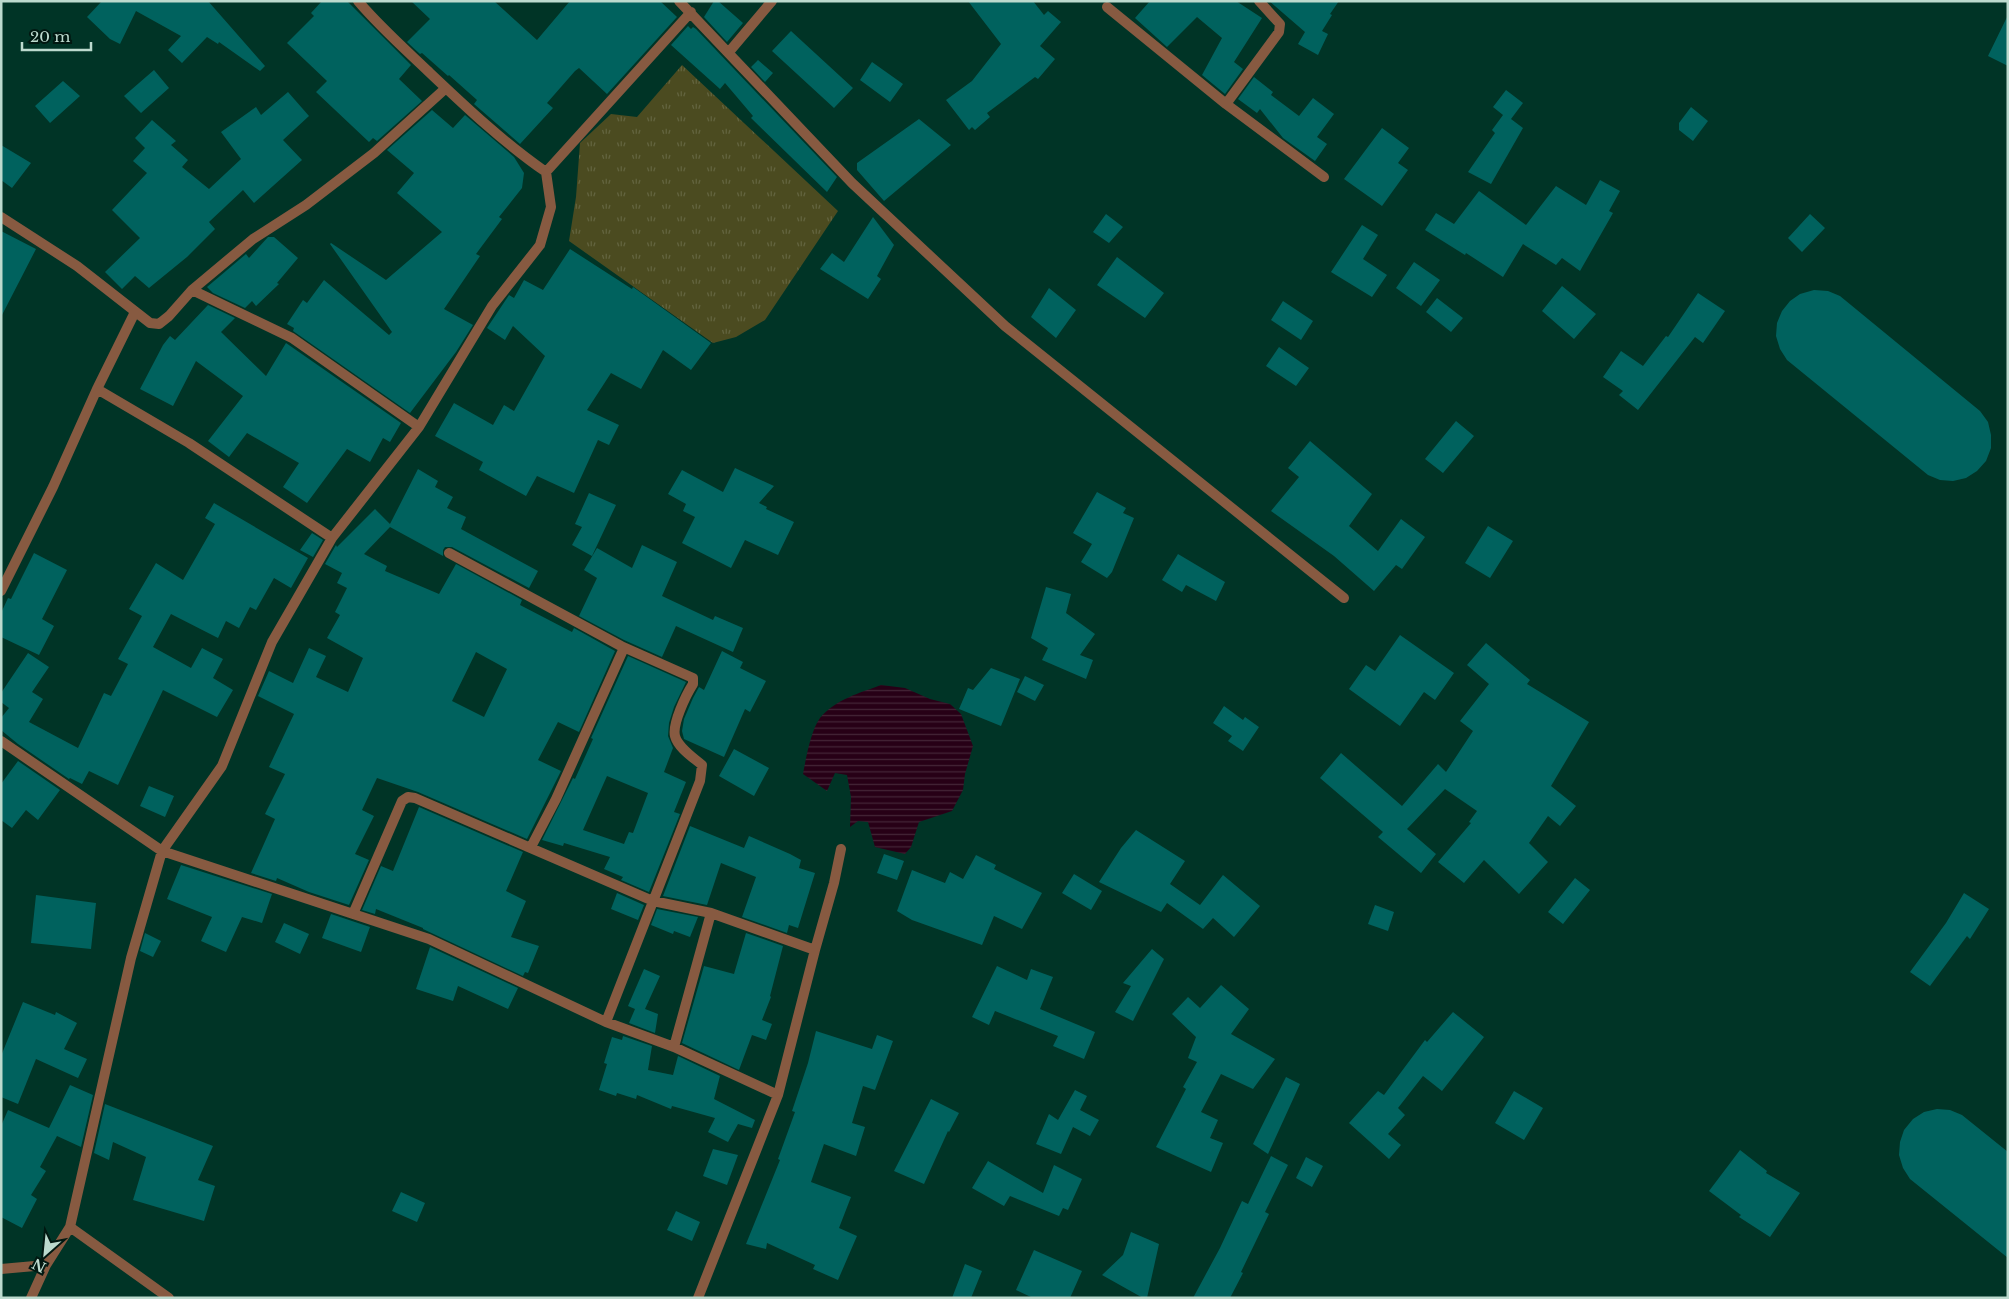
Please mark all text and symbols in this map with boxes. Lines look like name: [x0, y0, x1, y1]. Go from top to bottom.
scale bar: [22, 20, 91, 52]
text: 20 m: [30, 27, 70, 46]
north arrow: [20, 1229, 70, 1279]
text: N: [29, 1255, 49, 1277]

